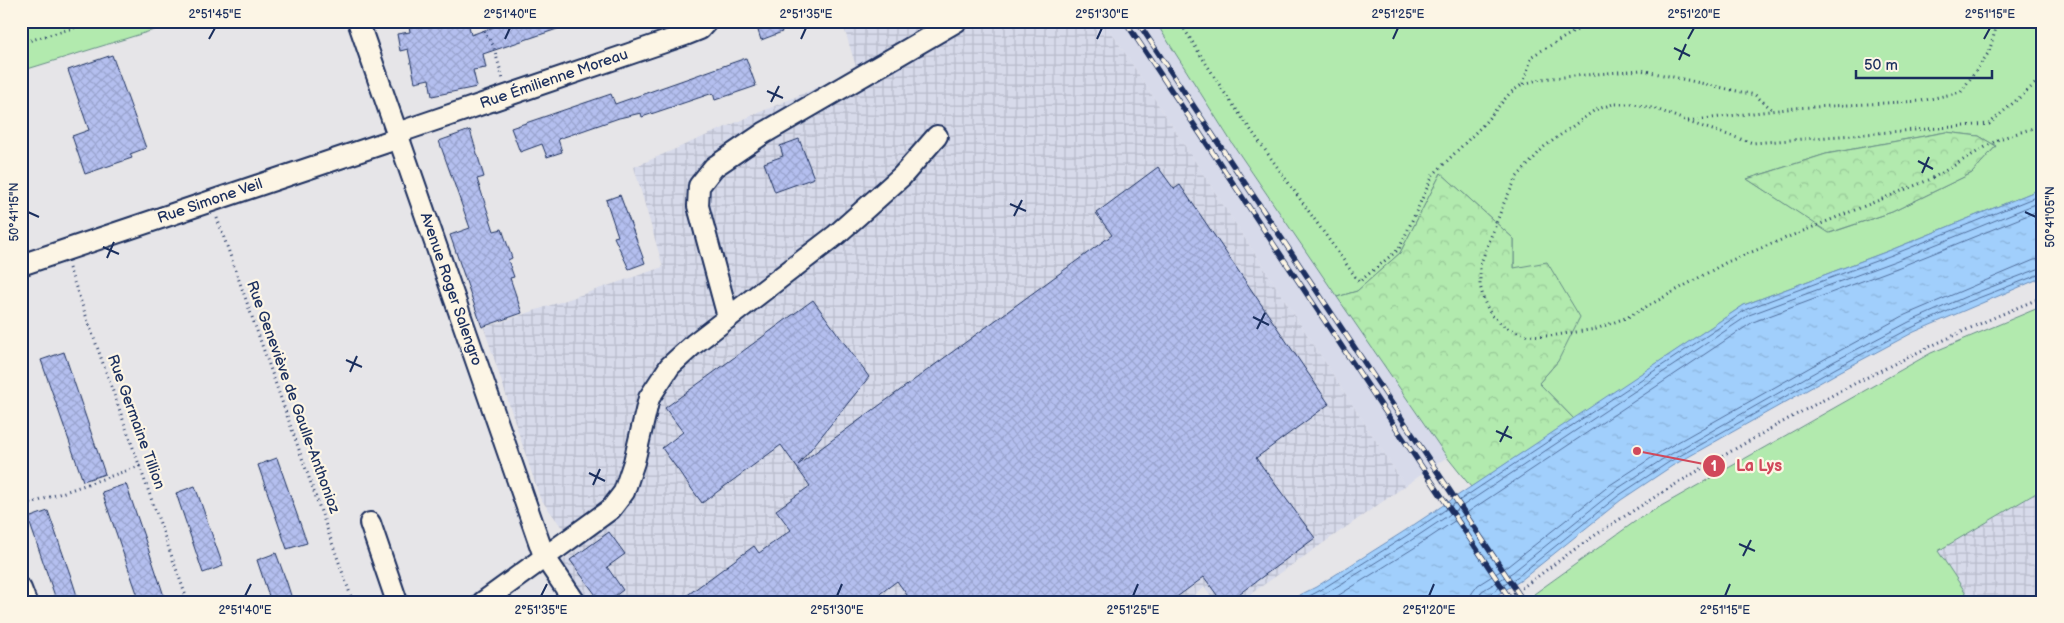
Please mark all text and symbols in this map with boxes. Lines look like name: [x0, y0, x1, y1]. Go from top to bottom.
text: 2°51'45"E: [188, 7, 242, 22]
text: 2°51'40"E: [483, 7, 537, 22]
text: 2°51'35"E: [779, 7, 833, 22]
text: 2°51'30"E: [1075, 7, 1129, 22]
text: 2°51'25"E: [1372, 7, 1424, 22]
text: 2°51'20"E: [1668, 7, 1721, 22]
text: 2°51'15"E: [1965, 7, 2015, 22]
street label: Rue Émilienne Moreau: [477, 45, 631, 113]
scale bar: [1856, 48, 1993, 80]
text: 50 m: [1864, 56, 1898, 75]
street label: Rue Simone Veil: [155, 174, 265, 228]
text: 50°41'15"N: [7, 182, 22, 242]
text: 50°41'05"N: [2043, 186, 2058, 248]
street label: Avenue Roger Salengro: [416, 210, 486, 368]
street label: Rue Geneviève de Gaulle-Anthonioz: [242, 278, 344, 517]
street label: Rue Germaine Tillion: [103, 352, 169, 492]
callout: La Lys: [1701, 450, 1792, 481]
text: 1: [1711, 457, 1717, 476]
text: La Lys: [1736, 457, 1782, 476]
text: 2°51'40"E: [218, 603, 272, 618]
text: 2°51'35"E: [514, 603, 568, 618]
text: 2°51'30"E: [810, 603, 864, 618]
text: 2°51'25"E: [1107, 603, 1159, 618]
text: 2°51'20"E: [1403, 603, 1456, 618]
text: 2°51'15"E: [1700, 603, 1750, 618]

